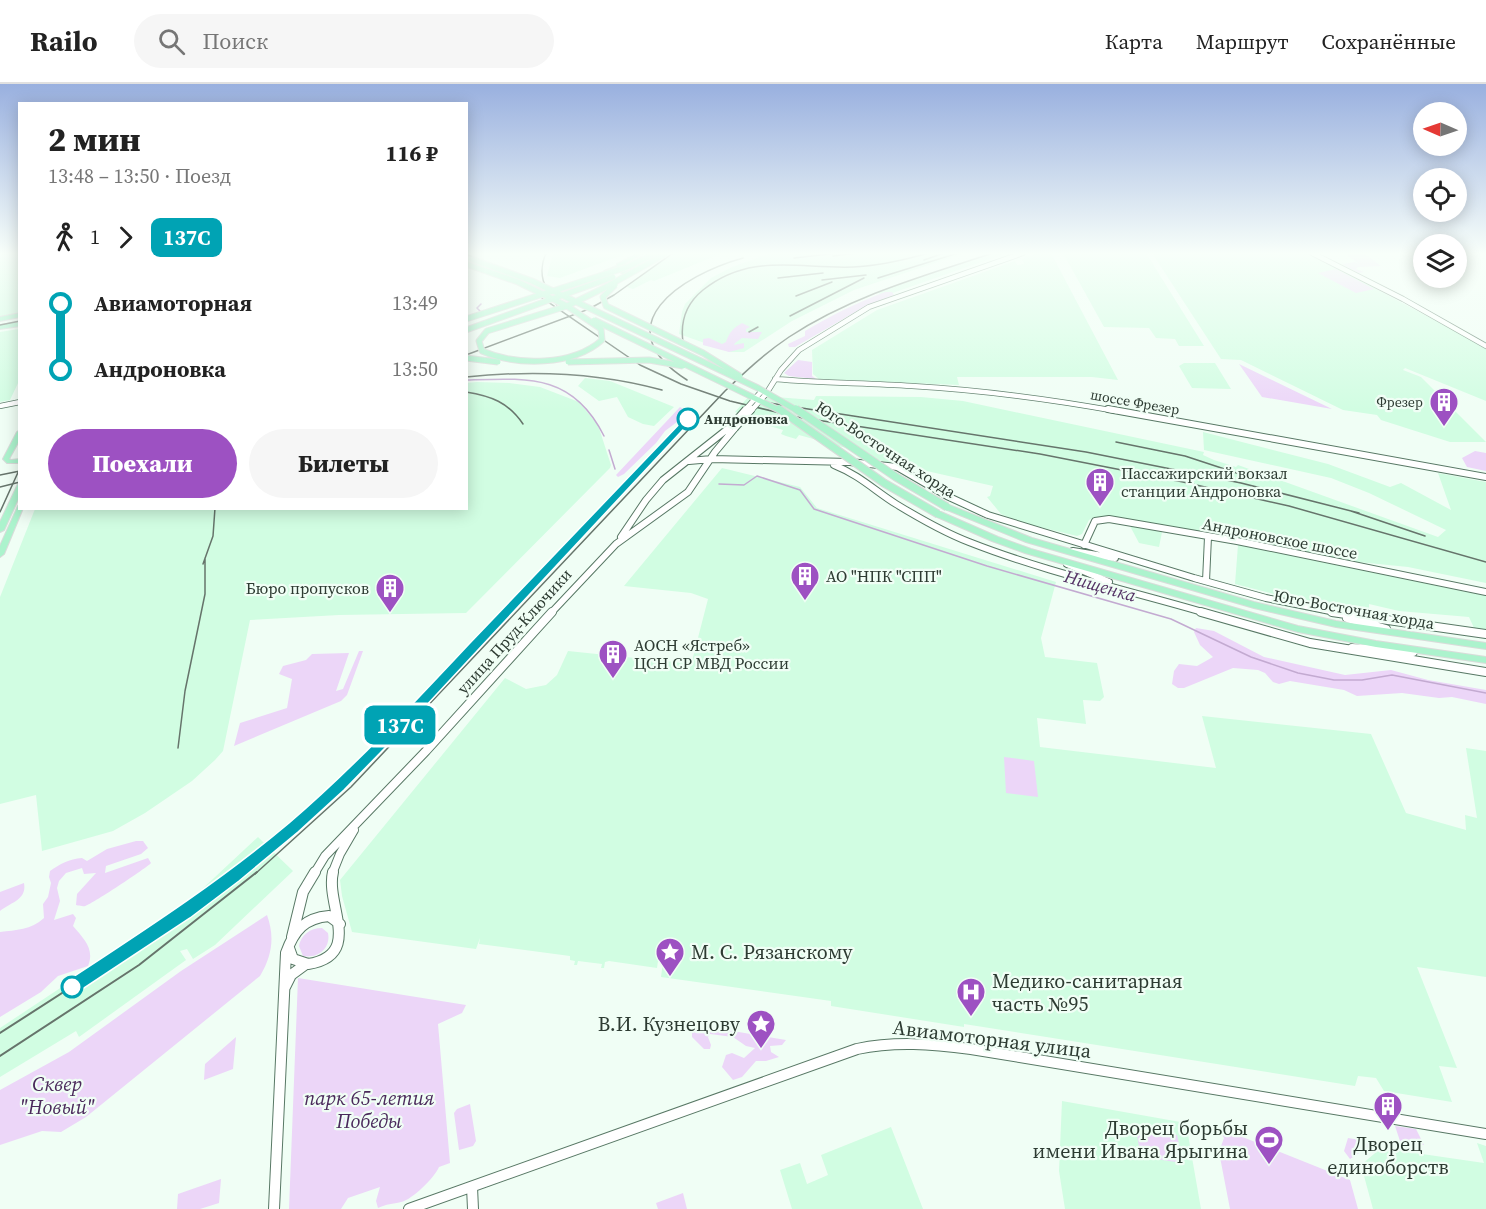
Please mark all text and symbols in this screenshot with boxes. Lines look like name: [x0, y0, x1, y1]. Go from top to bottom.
search box: [134, 14, 554, 68]
text: Railo: [30, 22, 98, 60]
icon: search: [155, 25, 188, 58]
text: Поиск: [203, 26, 268, 56]
text: Карта: [1105, 27, 1163, 56]
text: Маршрут: [1196, 27, 1289, 56]
text: Сохранённые: [1322, 27, 1456, 56]
north arrow: [1413, 102, 1467, 156]
map controls: [1413, 102, 1467, 288]
text: 2 мин: [48, 117, 141, 162]
text: 116 ₽: [386, 138, 438, 168]
text: 13:48 – 13:50 · Поезд: [48, 162, 231, 190]
button: locate: [1413, 168, 1467, 222]
icon: walk: [48, 221, 81, 254]
icon: forward: [109, 221, 142, 254]
text: 1: [90, 223, 100, 251]
text: 137С: [163, 223, 210, 252]
button: layers: [1413, 234, 1467, 288]
text: Авиамоторная: [94, 288, 252, 318]
text: 13:49: [392, 289, 438, 317]
text: Андроновка: [94, 354, 226, 384]
text: 13:50: [392, 355, 438, 383]
street label: шоссе Фрезер: [1089, 384, 1181, 420]
building icon: Фрезер: [1428, 386, 1460, 428]
place label: Фрезер: [1376, 392, 1423, 412]
street label: Юго-Восточная хорда: [812, 395, 961, 503]
marker: Андроновка: [677, 408, 699, 430]
place label: Андроновка: [704, 409, 788, 429]
button: Поехали: [48, 429, 237, 498]
button: Билеты: [249, 429, 438, 498]
place label: Пассажирский вокзал станции Андроновка: [1121, 462, 1288, 502]
building icon: Пассажирский вокзал станции Андроновка: [1084, 466, 1116, 508]
street label: Андроновское шоссе: [1200, 512, 1360, 564]
building icon: АО "НПК "СПП": [789, 560, 821, 602]
street label: улица Пруд-Ключики: [452, 563, 576, 699]
water label: Нищенка: [1060, 563, 1140, 608]
place label: АО "НПК "СПП": [826, 565, 942, 587]
building icon: Бюро пропусков: [374, 572, 406, 614]
place label: Бюро пропусков: [246, 577, 369, 599]
street label: Юго-Восточная хорда: [1272, 584, 1437, 634]
place label: АОСН «Ястреб» ЦСН СР МВД России: [634, 634, 789, 674]
building icon: АОСН «Ястреб» ЦСН СР МВД России: [597, 638, 629, 680]
line badge: 137С: [358, 706, 442, 744]
text: 137С: [376, 711, 424, 740]
place icon: М. С. Рязанскому: [654, 936, 686, 978]
place label: М. С. Рязанскому: [691, 938, 853, 966]
place label: Медико-санитарная часть №95: [992, 967, 1183, 1018]
unlabelled marker: [61, 976, 83, 998]
hospital icon: Медико-санитарная часть №95: [955, 976, 987, 1018]
place icon: В.И. Кузнецову: [745, 1008, 777, 1050]
place label: В.И. Кузнецову: [598, 1010, 741, 1038]
street label: Авиамоторная улица: [891, 1013, 1094, 1065]
park label: Сквер "Новый": [19, 1070, 95, 1121]
park label: парк 65-летия Победы: [304, 1084, 434, 1135]
building icon: Дворец единоборств: [1372, 1090, 1404, 1132]
place label: Дворец борьбы имени Ивана Ярыгина: [1033, 1114, 1249, 1165]
sports icon: Дворец борьбы имени Ивана Ярыгина: [1253, 1124, 1285, 1166]
place label: Дворец единоборств: [1327, 1130, 1449, 1181]

